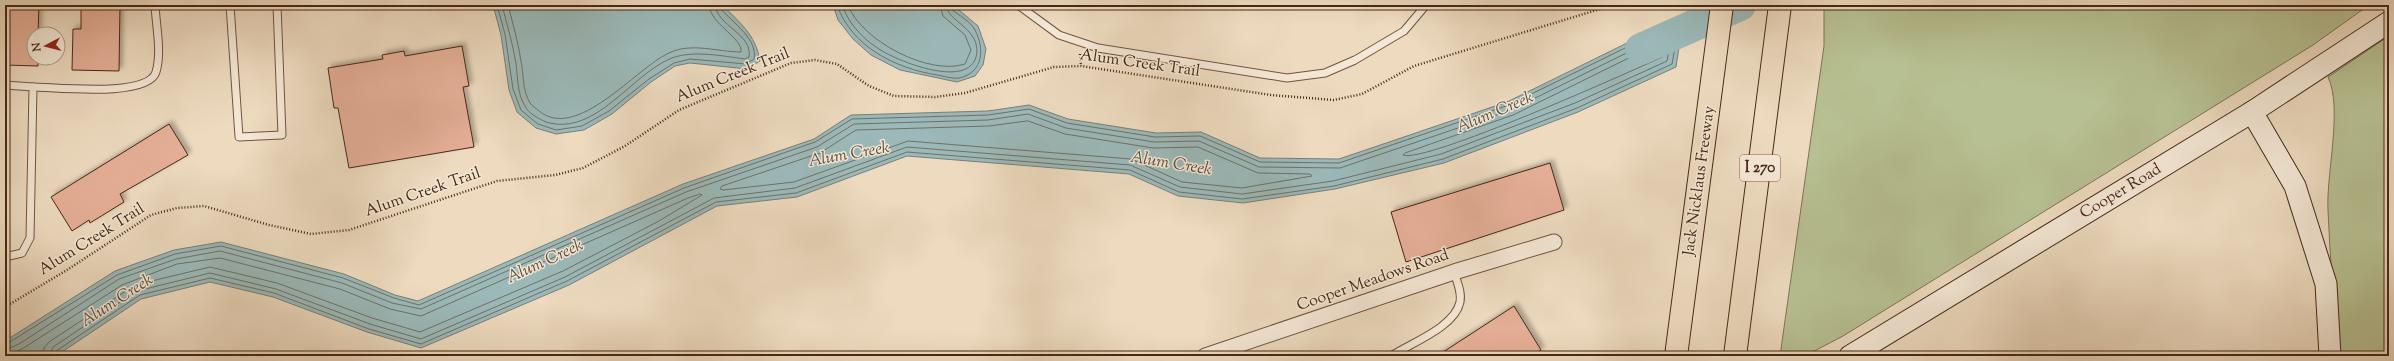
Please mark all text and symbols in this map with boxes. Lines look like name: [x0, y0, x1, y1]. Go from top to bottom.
north arrow: [26, 26, 66, 66]
text: N: [29, 42, 46, 53]
street label: Alum Creek Trail: [673, 42, 794, 109]
street label: Alum Creek Trail: [1078, 44, 1202, 84]
water label: Alum Creek: [1453, 86, 1538, 140]
street label: Jack Nicklaus Freeway: [1678, 105, 1722, 258]
water label: Alum Creek: [807, 136, 892, 174]
water label: Alum Creek: [1129, 146, 1214, 182]
road number: I 270: [1740, 155, 1780, 181]
street label: Cooper Road: [2076, 159, 2166, 225]
street label: Alum Creek Trail: [362, 162, 484, 224]
street label: Alum Creek Trail: [35, 198, 150, 282]
water label: Alum Creek: [503, 234, 588, 290]
street label: Cooper Meadows Road: [1294, 244, 1452, 318]
water label: Alum Creek: [76, 268, 158, 333]

